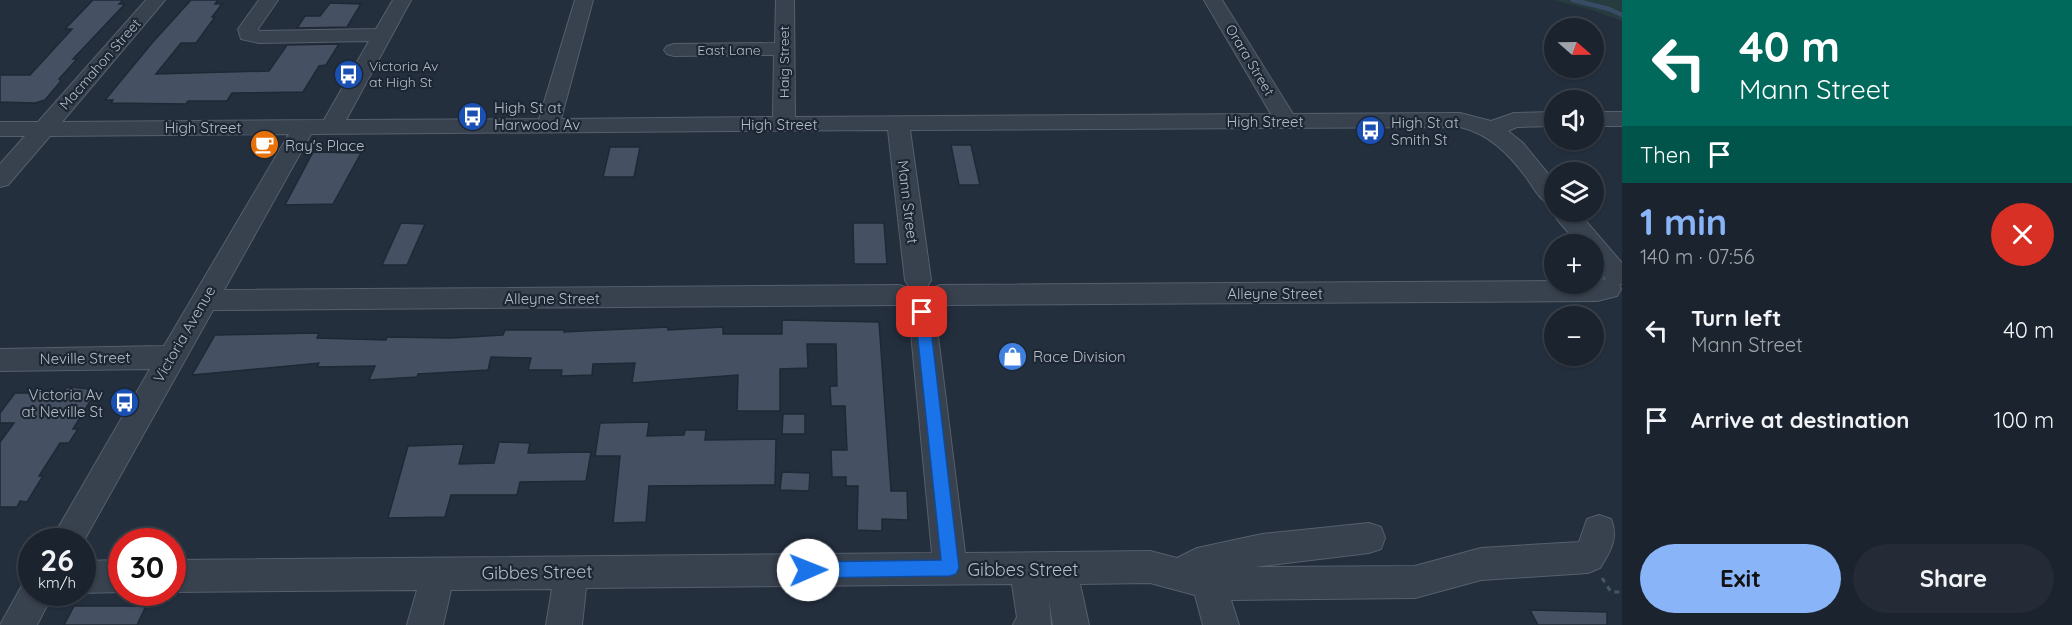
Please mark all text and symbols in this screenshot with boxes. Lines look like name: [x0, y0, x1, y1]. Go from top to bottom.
street label: Macmahon Street: [55, 14, 145, 113]
north arrow: [1544, 18, 1604, 78]
map controls: [1544, 18, 1604, 366]
text: 40 m: [1739, 20, 1840, 73]
street label: Orara Street: [1222, 21, 1278, 99]
icon: left: [1640, 24, 1718, 102]
street label: Haig Street: [775, 26, 793, 98]
street label: East Lane: [697, 41, 761, 59]
place label: Victoria Av at High St: [369, 57, 438, 91]
bus stop icon: Victoria Av at High St: [332, 58, 364, 90]
text: Mann Street: [1739, 72, 1890, 106]
button: sound: [1544, 90, 1604, 150]
place label: High St at Harwood Av: [494, 98, 580, 134]
bus stop icon: High St at Harwood Av: [457, 100, 489, 132]
street label: High Street: [1227, 112, 1303, 131]
place label: High St at Smith St: [1391, 113, 1459, 149]
street label: High Street: [741, 115, 817, 134]
bus stop icon: High St at Smith St: [1354, 115, 1386, 147]
street label: High Street: [165, 118, 241, 137]
cafe icon: Ray's Place: [248, 129, 280, 161]
place label: Ray's Place: [285, 136, 364, 155]
icon: arrive: [1703, 138, 1736, 171]
text: Then: [1640, 141, 1691, 169]
street label: Mann Street: [893, 159, 923, 245]
button: layers: [1544, 162, 1604, 222]
text: 1 min: [1640, 199, 1727, 244]
button: close: [1991, 203, 2054, 266]
button: +: [1544, 234, 1604, 294]
text: 140 m · 07:56: [1640, 244, 1755, 269]
street label: Victoria Avenue: [149, 282, 219, 386]
street label: Alleyne Street: [1227, 284, 1323, 303]
pin: [896, 286, 947, 337]
street label: Alleyne Street: [504, 289, 600, 308]
icon: arrive: [905, 295, 938, 328]
text: Turn left: [1691, 304, 1781, 332]
button: −: [1544, 306, 1604, 366]
icon: left: [1640, 314, 1673, 347]
text: 40 m: [2003, 316, 2054, 344]
text: Mann Street: [1691, 332, 1803, 357]
shop icon: Race Division: [996, 340, 1028, 372]
place label: Race Division: [1033, 347, 1126, 366]
street label: Neville Street: [39, 348, 131, 368]
place label: Victoria Av at Neville St: [21, 385, 103, 421]
bus stop icon: Victoria Av at Neville St: [108, 387, 140, 419]
icon: arrive: [1640, 404, 1673, 437]
text: Arrive at destination: [1691, 406, 1909, 434]
text: 100 m: [1994, 406, 2054, 434]
speed limit sign: 30: [108, 528, 186, 606]
position arrow: [776, 538, 840, 602]
text: 26: [40, 541, 74, 579]
button: Exit: [1640, 544, 1841, 613]
button: Share: [1853, 544, 2054, 613]
street label: Gibbes Street: [968, 558, 1078, 581]
street label: Gibbes Street: [481, 560, 593, 584]
text: km/h: [38, 573, 76, 592]

